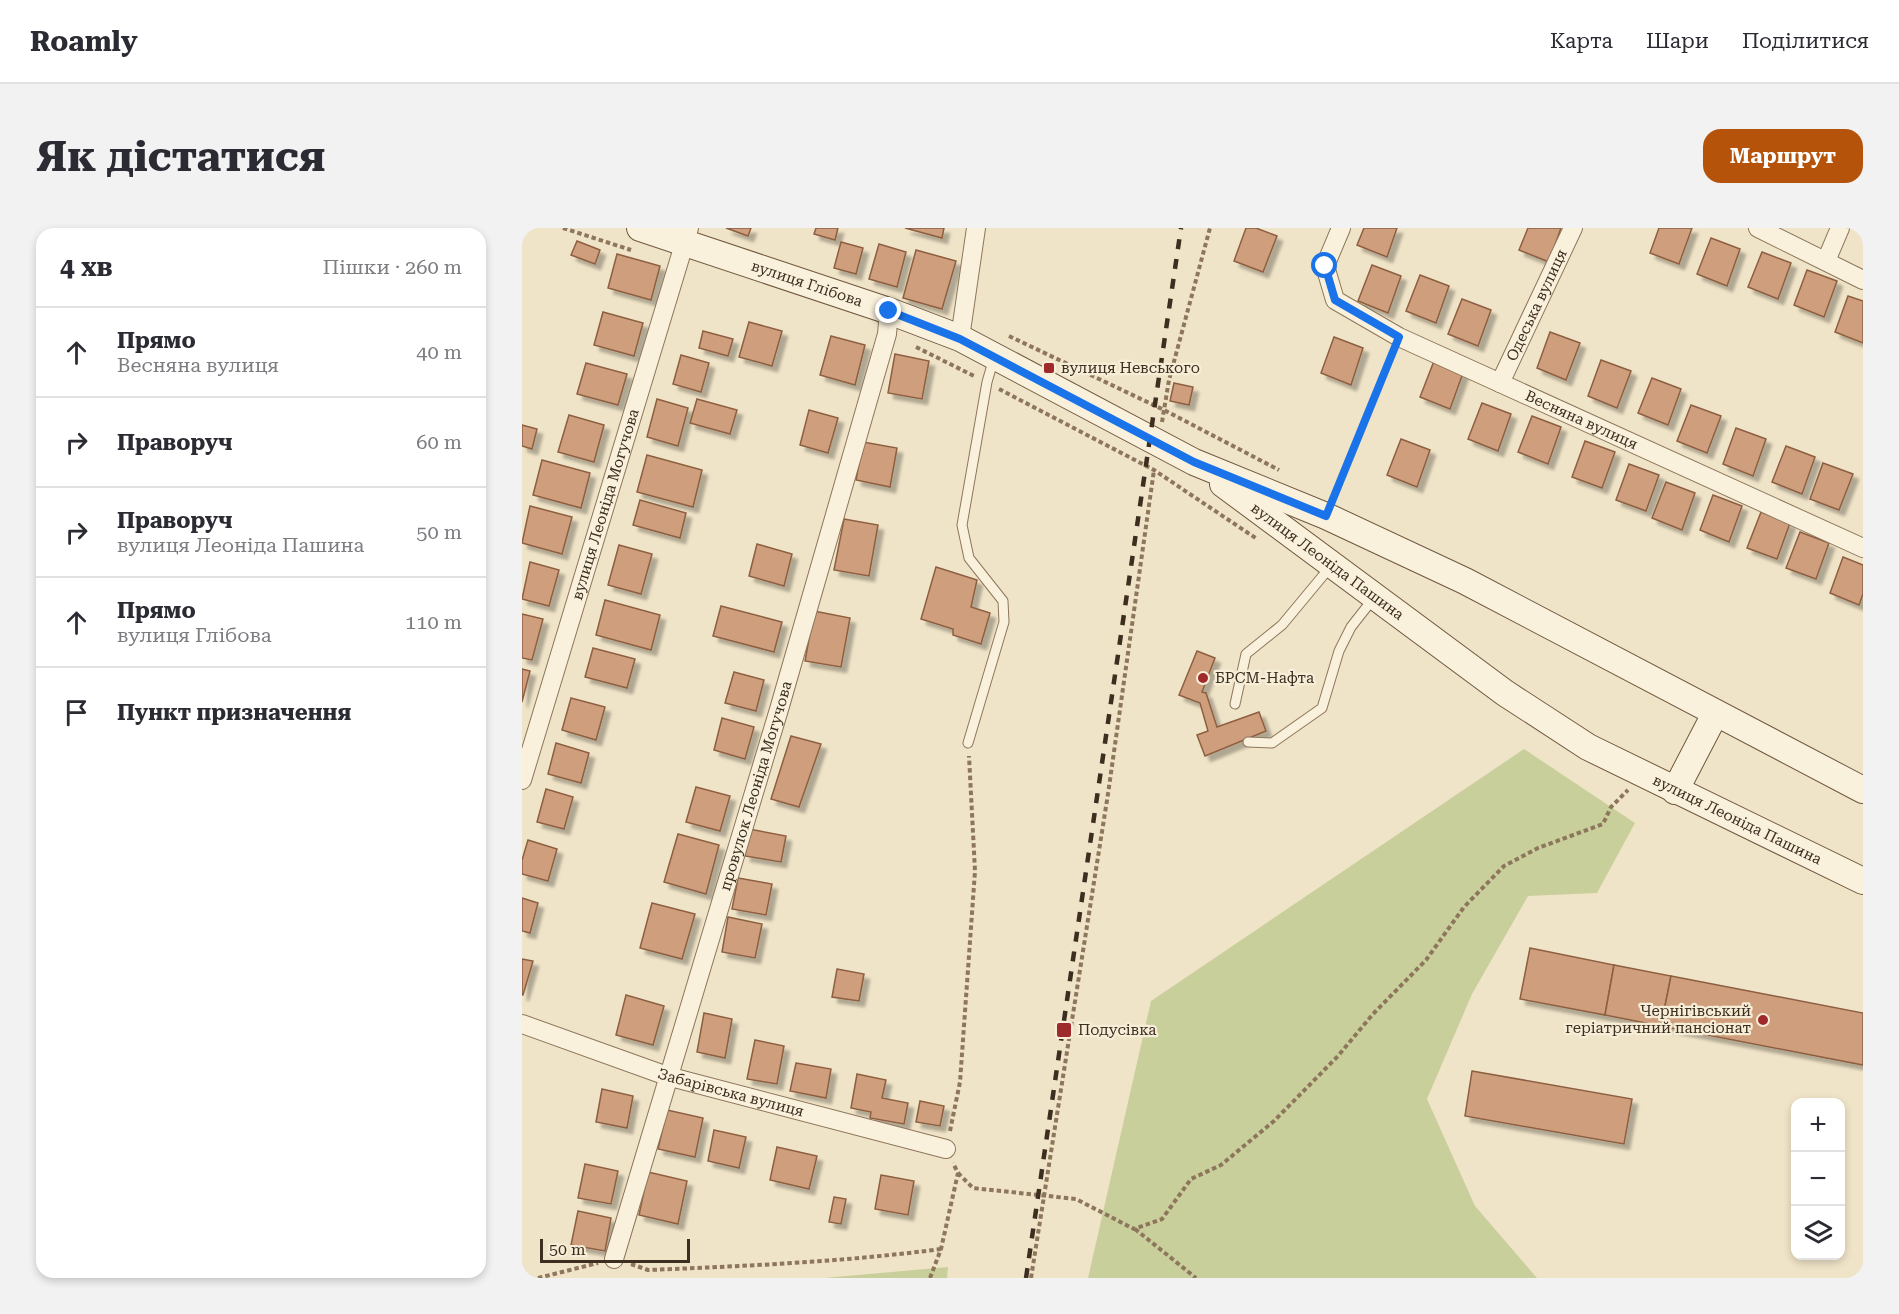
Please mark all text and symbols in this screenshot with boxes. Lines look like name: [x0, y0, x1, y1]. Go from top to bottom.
text: Roamly: [30, 25, 138, 58]
text: Карта: [1550, 29, 1613, 53]
text: Шари: [1646, 29, 1709, 53]
text: Поділитися: [1742, 29, 1869, 53]
button: Маршрут: [1703, 129, 1863, 183]
text: Як дістатися: [36, 132, 325, 181]
street label: Одеська вулиця: [1503, 246, 1571, 364]
text: 4 хв: [60, 252, 113, 282]
route start: [1311, 252, 1337, 278]
text: Пішки · 260 m: [323, 255, 462, 279]
street label: вулиця Глібова: [749, 257, 865, 311]
route end: [875, 297, 901, 323]
text: Прямо: [117, 328, 196, 353]
icon: ahead: [60, 336, 93, 369]
text: 40 m: [416, 340, 462, 364]
text: Весняна вулиця: [117, 353, 279, 377]
place label: вулиця Невського: [1061, 359, 1200, 377]
marker: вулиця Невського: [1042, 361, 1056, 375]
street label: Весняна вулиця: [1522, 387, 1641, 453]
street label: вулиця Леоніда Могучова: [568, 407, 643, 602]
icon: right: [60, 426, 93, 459]
text: Праворуч: [117, 430, 232, 455]
text: 60 m: [416, 430, 462, 454]
street label: вулиця Леоніда Пашина: [1247, 499, 1407, 624]
text: Праворуч: [117, 508, 232, 533]
icon: right: [60, 516, 93, 549]
text: 50 m: [416, 520, 462, 544]
text: вулиця Леоніда Пашина: [117, 533, 364, 557]
text: Прямо: [117, 598, 196, 623]
icon: ahead: [60, 606, 93, 639]
text: 110 m: [405, 610, 462, 634]
text: вулиця Глібова: [117, 623, 272, 647]
place label: БРСМ-Нафта: [1215, 669, 1314, 687]
marker: БРСМ-Нафта: [1196, 671, 1210, 685]
street label: провулок Леоніда Могучова: [716, 679, 796, 893]
icon: arrive: [60, 696, 93, 729]
text: Пункт призначення: [117, 700, 351, 725]
street label: вулиця Леоніда Пашина: [1650, 771, 1825, 868]
place label: Чернігівський геріатричний пансіонат: [1565, 1002, 1751, 1037]
marker: Чернігівський геріатричний пансіонат: [1756, 1013, 1770, 1027]
marker: Подусівка: [1055, 1021, 1073, 1039]
place label: Подусівка: [1078, 1021, 1156, 1039]
street label: Забарівська вулиця: [655, 1064, 806, 1120]
map controls: [1791, 1098, 1845, 1260]
button: +: [1791, 1098, 1845, 1152]
button: −: [1791, 1152, 1845, 1206]
button: layers: [1791, 1206, 1845, 1260]
scale bar: [540, 1236, 690, 1264]
text: 50 m: [549, 1240, 586, 1259]

